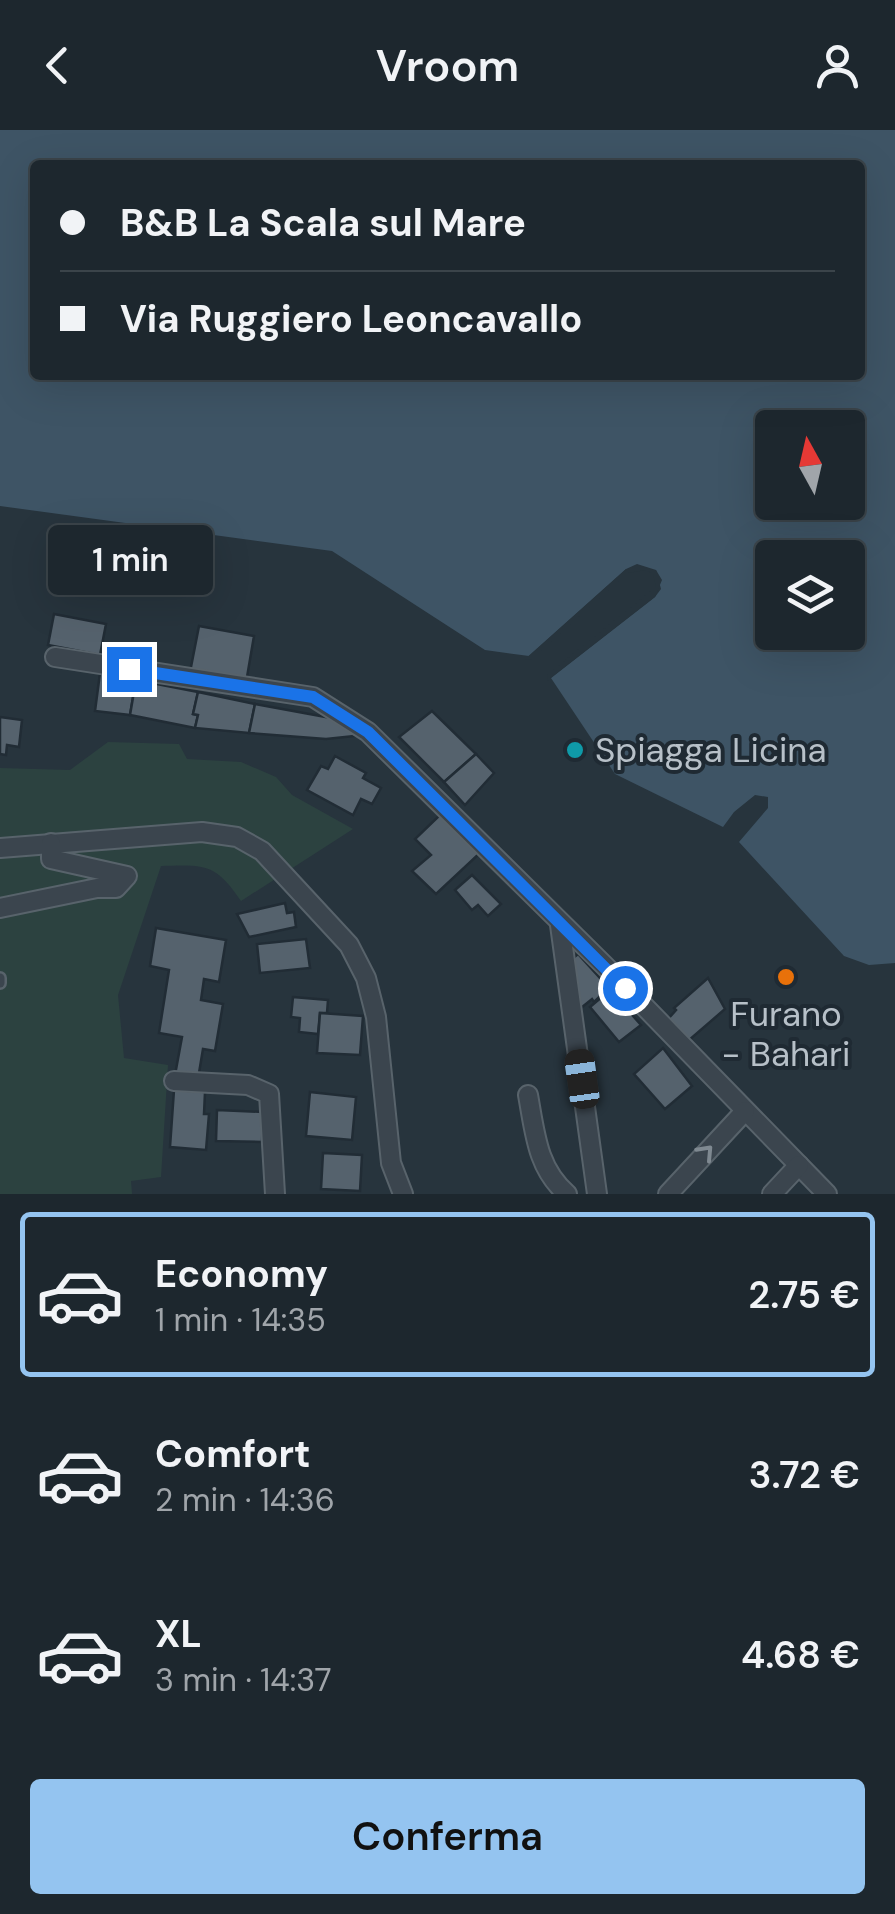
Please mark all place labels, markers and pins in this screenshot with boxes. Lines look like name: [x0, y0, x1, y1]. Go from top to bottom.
place label: Spiagga Licina: [595, 727, 826, 773]
marker: Spiagga Licina: [564, 739, 586, 761]
marker: Furano - Bahari: [775, 966, 797, 988]
place label: Furano - Bahari: [722, 991, 850, 1077]

